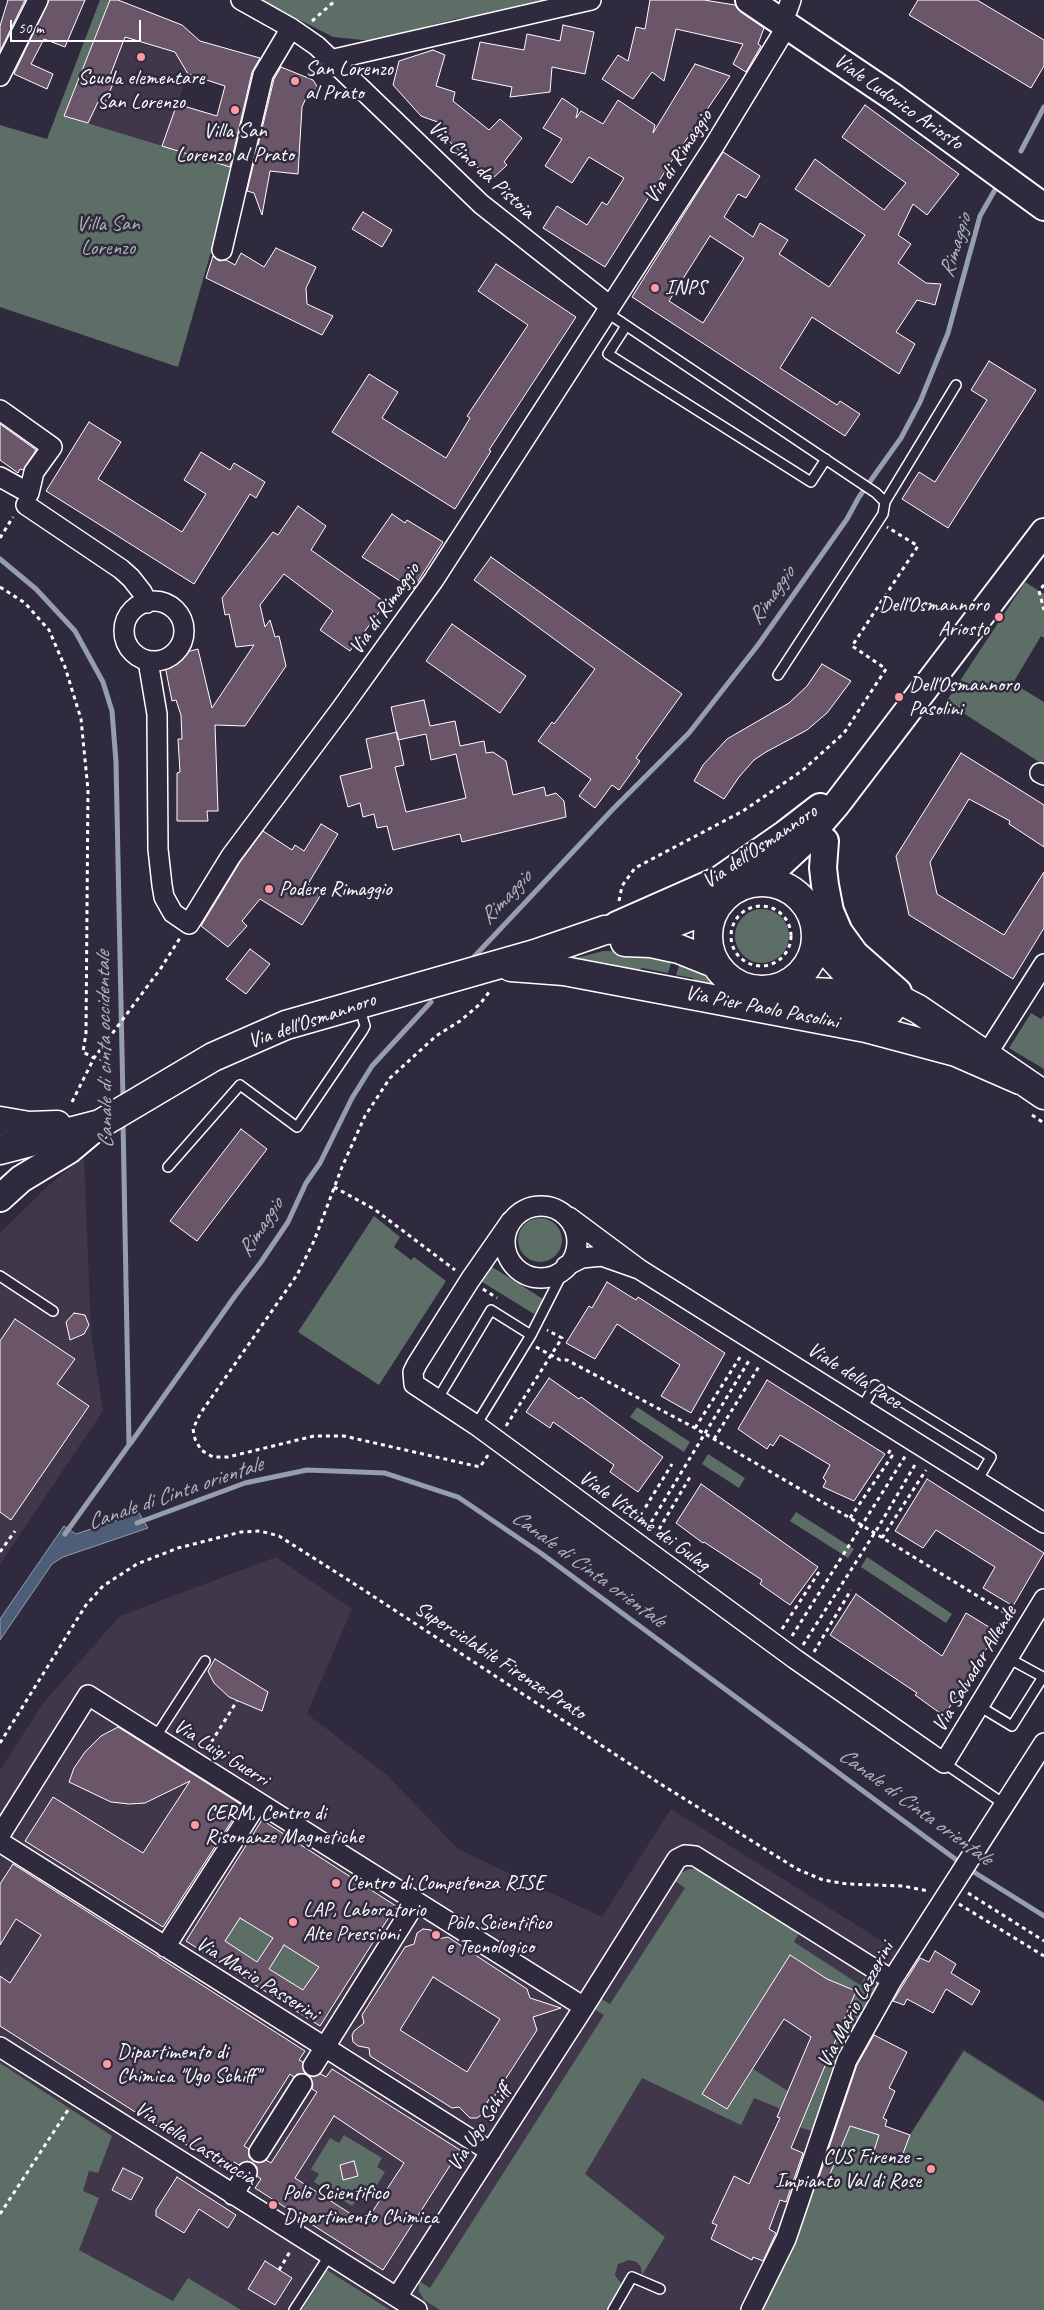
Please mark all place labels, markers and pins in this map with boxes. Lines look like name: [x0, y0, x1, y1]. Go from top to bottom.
marker: Scuola elementare San Lorenzo: [135, 51, 147, 63]
place label: San Lorenzo al Prato: [305, 56, 393, 106]
place label: Scuola elementare San Lorenzo: [78, 65, 204, 115]
marker: San Lorenzo al Prato: [289, 75, 301, 87]
marker: Villa San Lorenzo al Prato: [229, 104, 241, 116]
place label: Villa San Lorenzo al Prato: [176, 118, 294, 168]
place label: INPS: [665, 275, 706, 301]
marker: INPS: [649, 282, 661, 294]
place label: Dell'Osmannoro Ariosto: [879, 592, 989, 642]
marker: Dell'Osmannoro Ariosto: [993, 611, 1005, 623]
place label: Dell'Osmannoro Pasolini: [909, 672, 1019, 722]
marker: Dell'Osmannoro Pasolini: [893, 691, 905, 703]
place label: Podere Rimaggio: [279, 876, 392, 902]
marker: Podere Rimaggio: [263, 883, 275, 895]
place label: CERM, Centro di Risonanze Magnetiche: [205, 1800, 364, 1850]
marker: CERM, Centro di Risonanze Magnetiche: [189, 1819, 201, 1831]
place label: Centro di Competenza RISE: [346, 1870, 545, 1896]
marker: Centro di Competenza RISE: [330, 1877, 342, 1889]
place label: LAP, Laboratorio Alte Pressioni: [303, 1897, 426, 1947]
place label: Polo Scientifico e Tecnologico: [446, 1910, 551, 1960]
marker: LAP, Laboratorio Alte Pressioni: [287, 1916, 299, 1928]
marker: Polo Scientifico e Tecnologico: [430, 1929, 442, 1941]
place label: Dipartimento di Chimica "Ugo Schiff": [117, 2039, 260, 2089]
marker: Dipartimento di Chimica "Ugo Schiff": [101, 2058, 113, 2070]
place label: CUS Firenze - Impianto Val di Rose: [775, 2144, 921, 2194]
marker: CUS Firenze - Impianto Val di Rose: [925, 2163, 937, 2175]
place label: Polo Scientifico Dipartimento Chimica: [283, 2180, 438, 2230]
marker: Polo Scientifico Dipartimento Chimica: [267, 2199, 279, 2211]

